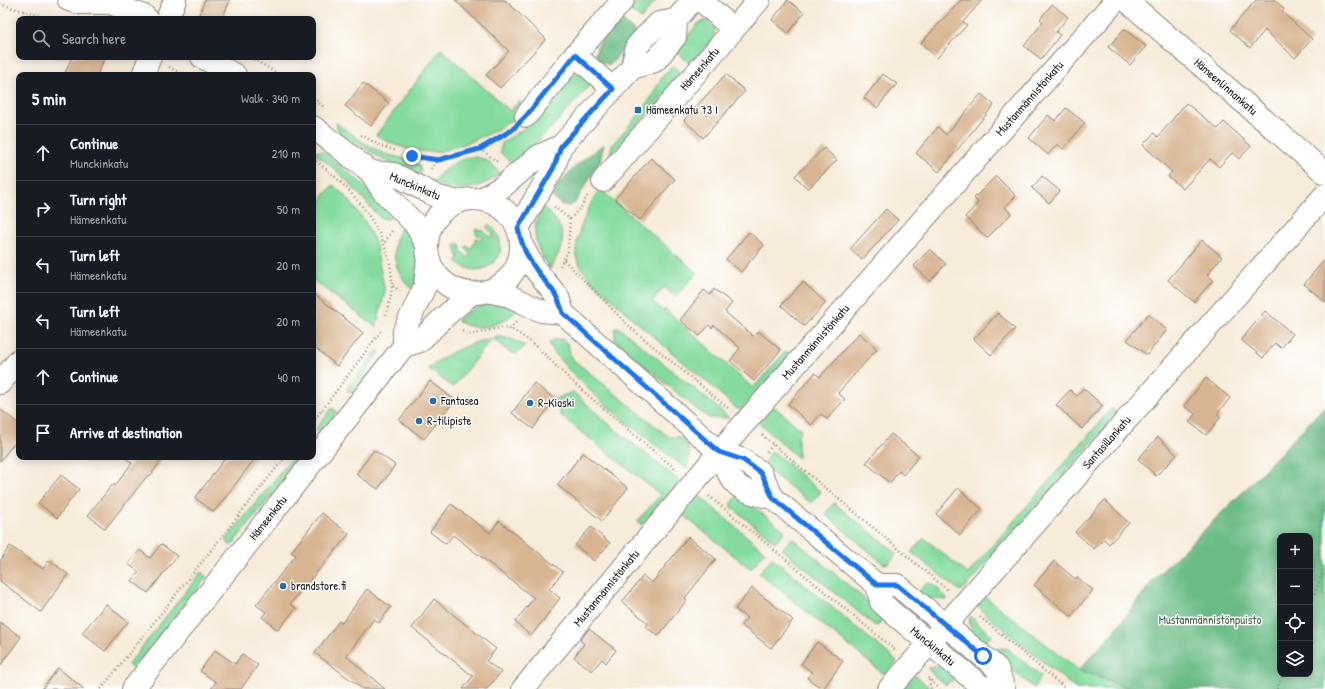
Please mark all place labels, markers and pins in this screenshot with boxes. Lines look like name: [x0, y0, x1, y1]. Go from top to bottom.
place label: Hämeenkatu 73 I: [646, 101, 718, 118]
marker: Hämeenkatu 73 I: [633, 105, 643, 115]
place label: Fantasea: [440, 392, 479, 409]
place label: R-Kioski: [538, 394, 574, 411]
marker: Fantasea: [428, 396, 438, 406]
marker: R-Kioski: [525, 398, 535, 408]
place label: R-tilipiste: [427, 412, 472, 429]
marker: R-tilipiste: [414, 416, 424, 426]
place label: brandstore.fi: [291, 577, 346, 594]
marker: brandstore.fi: [278, 581, 288, 591]

